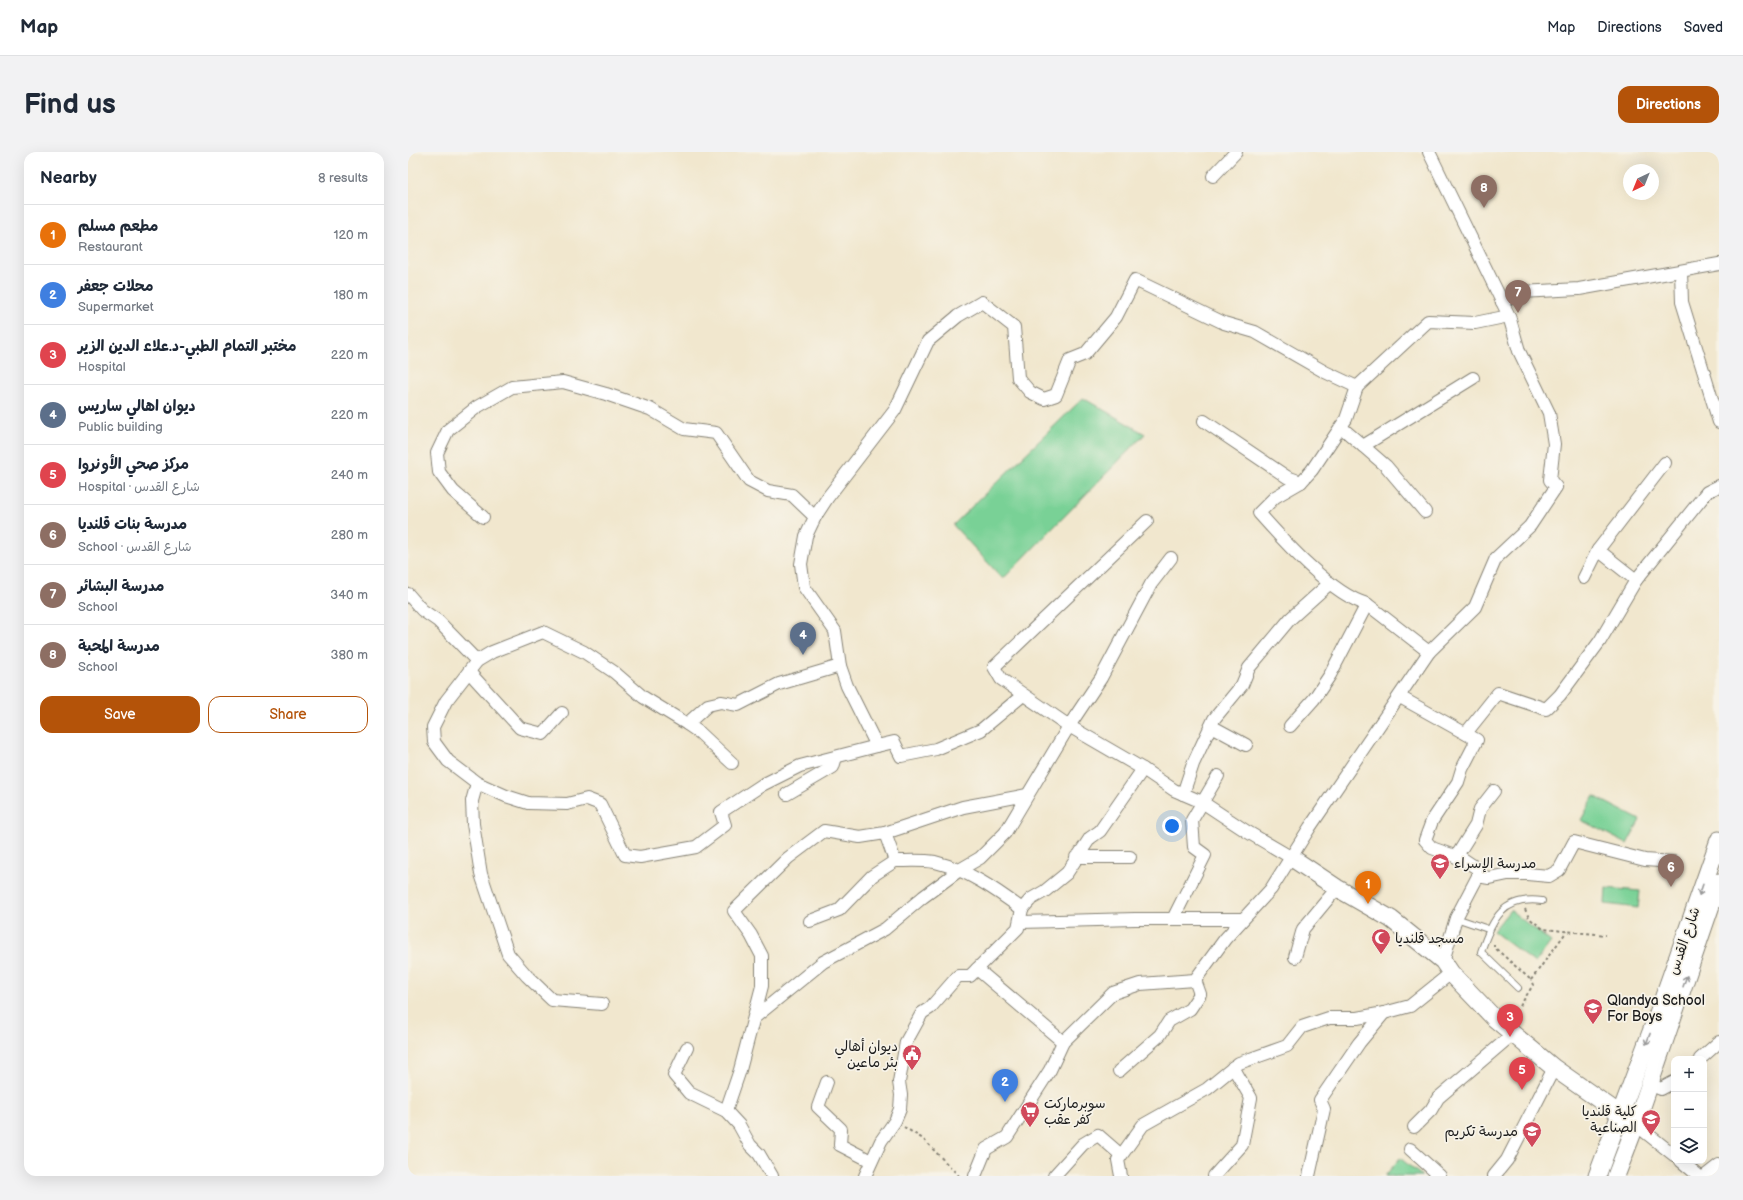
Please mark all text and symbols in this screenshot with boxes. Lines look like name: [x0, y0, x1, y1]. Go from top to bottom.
text: Map: [20, 16, 58, 39]
text: Map: [1547, 19, 1575, 36]
text: Directions: [1597, 19, 1662, 36]
text: Saved: [1684, 19, 1723, 36]
button: Directions: [1618, 86, 1719, 123]
text: Find us: [24, 88, 116, 121]
north arrow: [1623, 164, 1659, 200]
text: Nearby: [40, 168, 97, 188]
text: 8 results: [318, 170, 368, 186]
pin: 8: [1471, 175, 1497, 208]
text: مطعم مسلم: [78, 217, 158, 236]
text: 1: [50, 227, 56, 243]
text: 120 m: [333, 227, 368, 243]
text: Restaurant: [78, 239, 143, 255]
text: محلات جعفر: [78, 277, 154, 296]
pin: 7: [1505, 280, 1531, 313]
text: 2: [49, 287, 57, 303]
text: 180 m: [333, 287, 368, 303]
text: Supermarket: [78, 299, 154, 315]
text: مختبر التمام الطبي-د.علاء الدين الزير: [78, 337, 296, 356]
text: 3: [49, 347, 57, 363]
text: 220 m: [331, 347, 368, 363]
text: Hospital: [78, 359, 126, 375]
text: ديوان اهالي ساريس: [78, 397, 196, 416]
text: 4: [49, 407, 57, 423]
text: 220 m: [331, 407, 368, 423]
text: Public building: [78, 419, 163, 435]
text: مركز صحي الأونروا: [78, 455, 189, 474]
text: 5: [49, 467, 57, 483]
text: 240 m: [331, 467, 368, 483]
text: Hospital · شارع القدس: [78, 479, 200, 495]
text: مدرسة بنات قلنديا: [78, 515, 187, 534]
text: 6: [49, 527, 57, 543]
text: 280 m: [331, 527, 368, 543]
text: School · شارع القدس: [78, 539, 192, 555]
text: مدرسة البشائر: [78, 577, 164, 596]
text: 7: [49, 587, 57, 603]
text: 340 m: [330, 587, 368, 603]
text: School: [78, 599, 118, 615]
pin: 4: [790, 622, 816, 655]
text: مدرسة المحبة: [78, 637, 160, 656]
text: 8: [49, 647, 57, 663]
text: 380 m: [331, 647, 368, 663]
text: School: [78, 659, 118, 675]
button: Save: [40, 696, 200, 733]
button: Share: [208, 696, 368, 733]
your location: [1162, 816, 1182, 836]
school or university icon: مدرسة الإسراء: [1429, 852, 1451, 880]
pin: 6: [1658, 854, 1684, 887]
place label: مدرسة الإسراء: [1454, 855, 1536, 873]
pin: 1: [1355, 871, 1381, 904]
one-way arrow: [1697, 883, 1705, 895]
street label: شارع القدس: [1664, 905, 1704, 977]
mosque icon: مسجد قلنديا: [1370, 927, 1392, 955]
place label: مسجد قلنديا: [1395, 930, 1464, 947]
one-way arrow: [1682, 974, 1689, 987]
place label: Qlandya School For Boys: [1607, 992, 1705, 1025]
school or university icon: Qlandya School For Boys: [1582, 997, 1604, 1025]
pin: 3: [1497, 1004, 1523, 1037]
one-way arrow: [1644, 1032, 1652, 1044]
place label: ديوان أهالي بئر ماعين: [835, 1038, 898, 1071]
public building icon: ديوان أهالي بئر ماعين: [901, 1043, 923, 1071]
map controls: [1671, 1056, 1707, 1164]
button: +: [1671, 1056, 1707, 1092]
pin: 5: [1509, 1057, 1535, 1090]
pin: 2: [992, 1069, 1018, 1102]
button: −: [1671, 1092, 1707, 1128]
place label: سوبرماركت كفر عقب: [1044, 1095, 1106, 1128]
supermarket icon: سوبرماركت كفر عقب: [1019, 1100, 1041, 1128]
place label: كلية قلنديا الصناعية: [1582, 1103, 1637, 1136]
school or university icon: كلية قلنديا الصناعية: [1640, 1108, 1662, 1136]
school or university icon: مدرسة تكريم: [1521, 1120, 1543, 1148]
place label: مدرسة تكريم: [1445, 1123, 1518, 1142]
button: layers: [1671, 1128, 1707, 1164]

